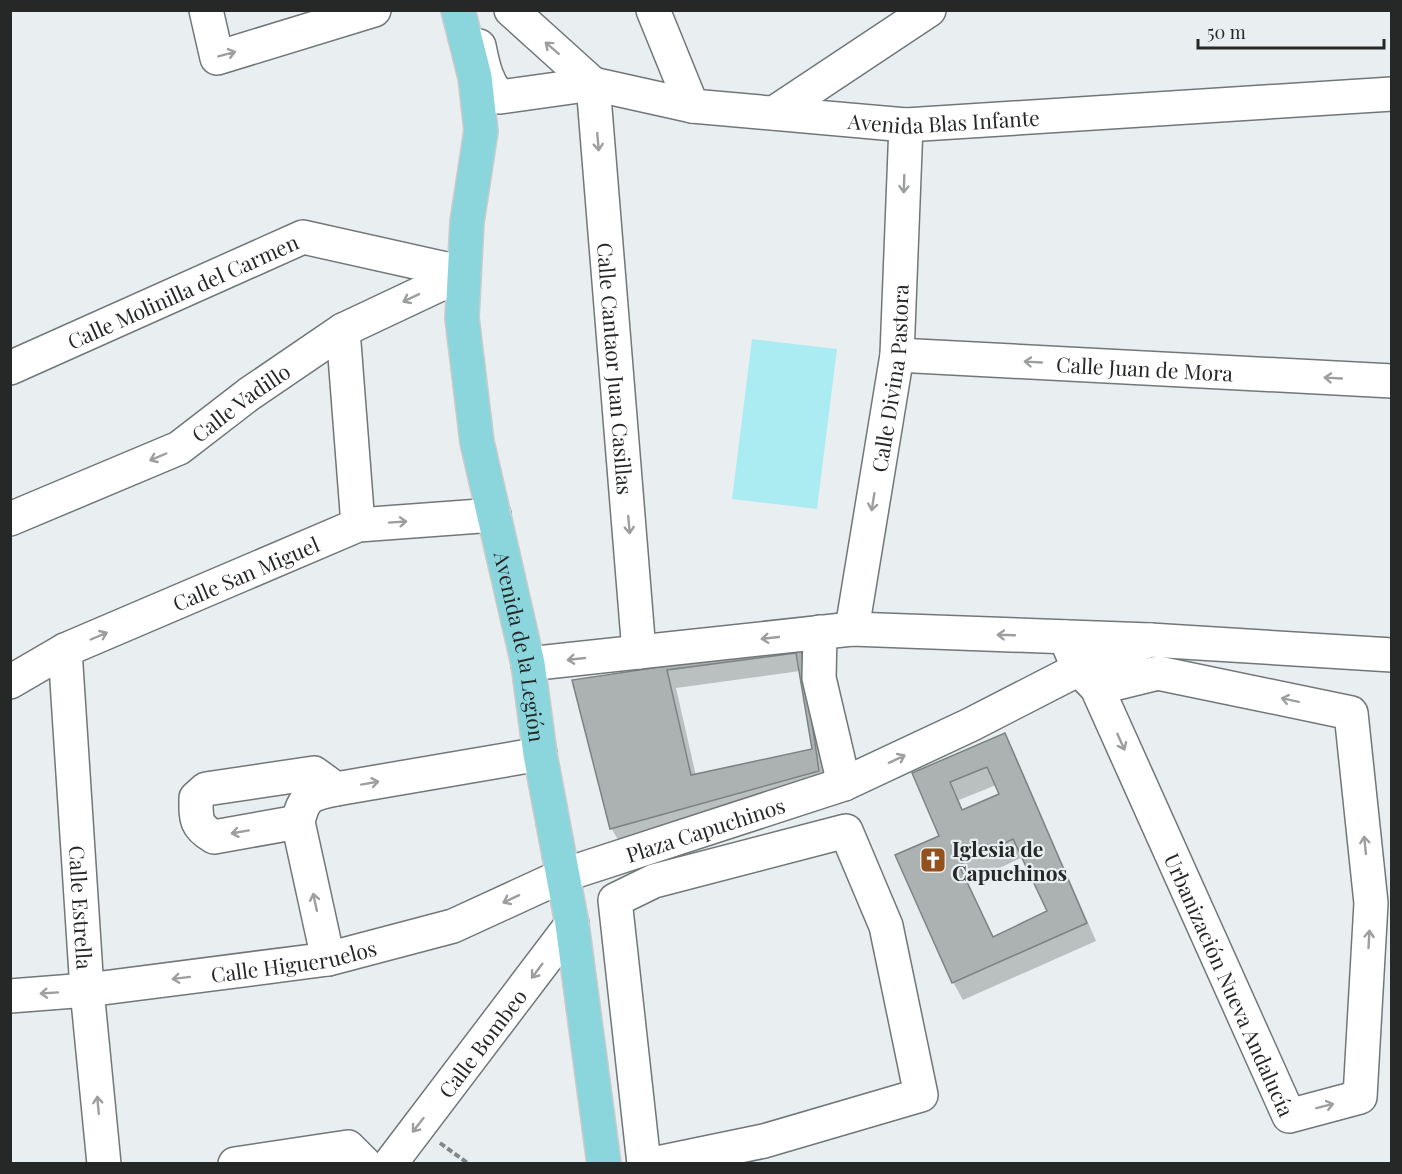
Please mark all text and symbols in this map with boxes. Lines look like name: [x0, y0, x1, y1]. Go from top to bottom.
scale bar: [1198, 12, 1384, 50]
text: 50 m: [1207, 20, 1246, 44]
one-way arrow: [545, 41, 560, 55]
one-way arrow: [217, 48, 236, 60]
street label: Avenida Blas Infante: [846, 103, 1040, 139]
one-way arrow: [593, 132, 604, 152]
one-way arrow: [898, 173, 909, 193]
street label: Calle Molinilla del Carmen: [63, 227, 303, 355]
street label: Calle Cantaor Juan Casillas: [592, 241, 640, 496]
street label: Calle Divina Pastora: [864, 283, 914, 474]
one-way arrow: [403, 292, 421, 304]
street label: Calle Juan de Mora: [1056, 349, 1234, 387]
street label: Calle Vadillo: [185, 356, 295, 448]
one-way arrow: [1024, 356, 1044, 367]
one-way arrow: [1324, 372, 1344, 383]
one-way arrow: [149, 452, 167, 463]
one-way arrow: [867, 492, 878, 512]
one-way arrow: [624, 515, 635, 535]
one-way arrow: [387, 516, 407, 527]
street label: Calle San Miguel: [168, 529, 323, 617]
street label: Avenida de la Legión: [488, 548, 552, 744]
one-way arrow: [90, 629, 108, 641]
one-way arrow: [997, 629, 1017, 640]
one-way arrow: [761, 633, 780, 644]
one-way arrow: [567, 654, 587, 665]
one-way arrow: [1280, 694, 1299, 706]
one-way arrow: [1116, 732, 1127, 750]
one-way arrow: [888, 752, 906, 764]
one-way arrow: [360, 778, 379, 789]
street label: Plaza Capuchinos: [622, 790, 788, 868]
one-way arrow: [231, 827, 250, 838]
place label: Iglesia de Capuchinos: [952, 834, 1067, 886]
one-way arrow: [1359, 836, 1370, 856]
street label: Calle Estrella: [64, 845, 100, 971]
church icon: Iglesia de Capuchinos: [918, 845, 948, 875]
street label: Urbanización Nueva Andalucía: [1159, 848, 1301, 1121]
one-way arrow: [309, 893, 320, 912]
one-way arrow: [503, 894, 521, 905]
one-way arrow: [1364, 930, 1375, 950]
street label: Calle Higueruelos: [209, 933, 379, 988]
one-way arrow: [531, 962, 543, 978]
one-way arrow: [171, 973, 191, 984]
street label: Calle Bombeo: [431, 983, 532, 1103]
one-way arrow: [39, 988, 59, 999]
one-way arrow: [92, 1096, 103, 1116]
one-way arrow: [1315, 1100, 1334, 1112]
one-way arrow: [412, 1117, 425, 1133]

